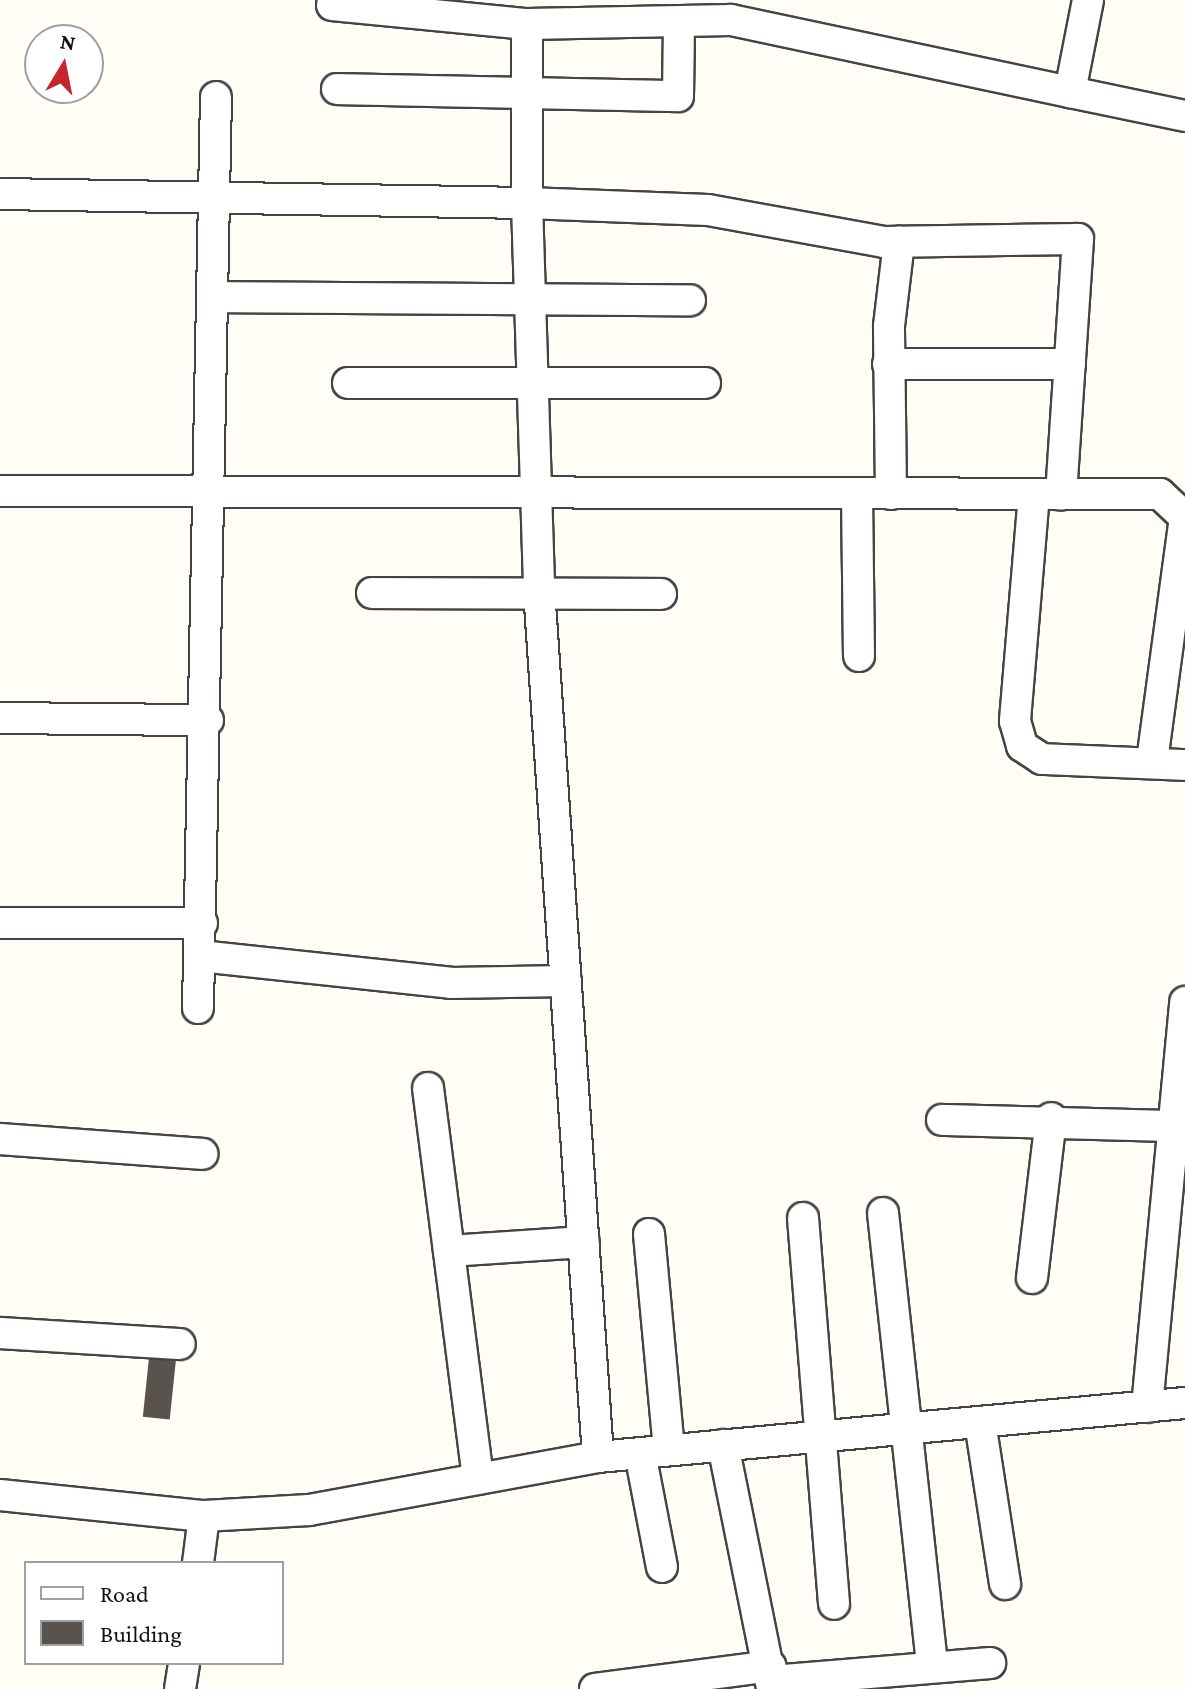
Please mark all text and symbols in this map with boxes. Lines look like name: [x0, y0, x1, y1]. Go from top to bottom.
north arrow: [24, 24, 104, 104]
text: N: [58, 28, 77, 55]
legend: [24, 1561, 284, 1665]
text: Road: [100, 1580, 149, 1607]
text: Building: [100, 1620, 182, 1647]

